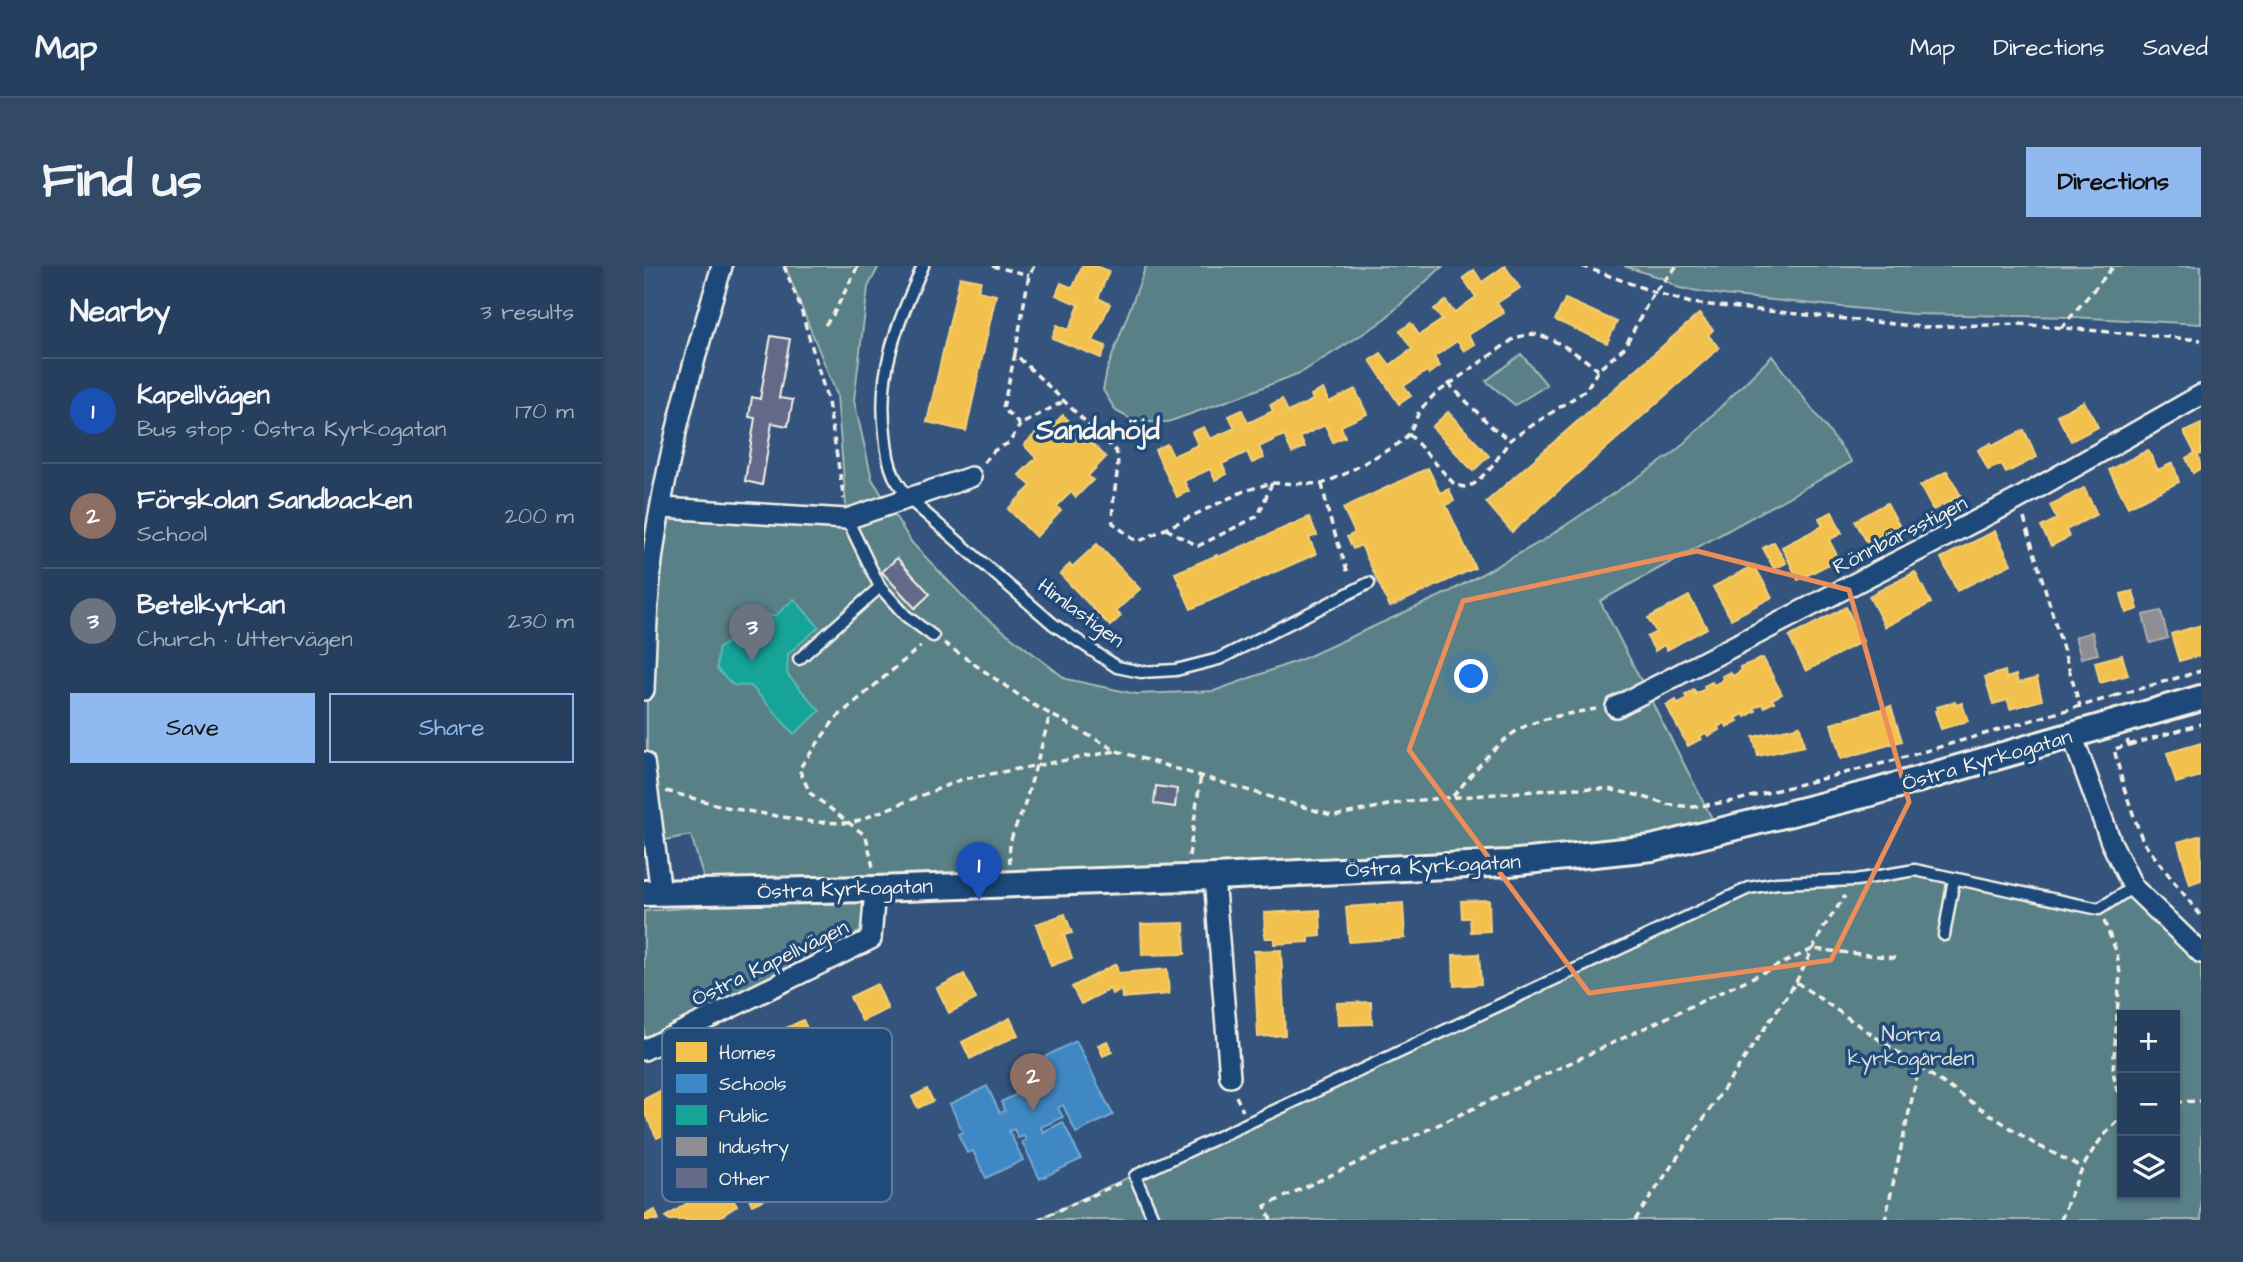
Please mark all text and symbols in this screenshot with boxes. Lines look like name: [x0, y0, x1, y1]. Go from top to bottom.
text: Map: [35, 25, 97, 71]
text: Map: [1910, 31, 1955, 65]
text: Directions: [1993, 31, 2105, 65]
text: Saved: [2143, 31, 2208, 65]
button: Directions: [2026, 147, 2201, 217]
text: Find us: [42, 148, 202, 216]
text: Nearby: [70, 291, 170, 333]
text: 3 results: [480, 296, 574, 328]
text: Kapellvägen: [137, 377, 270, 413]
text: 1: [92, 395, 94, 427]
text: 170 m: [515, 395, 574, 427]
district label: Sandahöjd: [1035, 411, 1161, 450]
text: Bus stop · Östra Kyrkogatan: [137, 413, 446, 445]
text: Förskolan Sandbacken: [137, 482, 412, 518]
street label: Rönnbärsstigen: [1828, 489, 1973, 583]
text: 2: [86, 500, 100, 532]
text: 200 m: [505, 500, 574, 532]
text: School: [137, 518, 207, 550]
street label: Himlastigen: [1030, 572, 1130, 656]
text: Betelkyrkan: [137, 587, 285, 623]
pin: 3: [729, 604, 775, 662]
text: 3: [87, 605, 99, 637]
text: 230 m: [508, 605, 574, 637]
text: Church · Uttervägen: [137, 623, 353, 655]
your location: [1454, 659, 1488, 693]
button: Save: [70, 693, 315, 763]
button: Share: [329, 693, 574, 763]
street label: Östra Kyrkogatan: [1899, 722, 2076, 800]
pin: 1: [956, 842, 1002, 900]
street label: Östra Kyrkogatan: [1345, 847, 1522, 887]
street label: Östra Kyrkogatan: [757, 871, 933, 909]
street label: Östra Kapellvägen: [687, 912, 854, 1015]
map controls: [2117, 1010, 2180, 1199]
button: +: [2117, 1010, 2180, 1073]
park label: Norra kyrkogården: [1848, 1020, 1974, 1075]
legend: [662, 1028, 892, 1202]
text: Homes: [719, 1040, 776, 1067]
pin: 2: [1010, 1053, 1056, 1111]
text: Schools: [719, 1071, 787, 1098]
button: −: [2117, 1073, 2180, 1136]
text: Public: [719, 1103, 769, 1130]
text: Industry: [719, 1134, 789, 1162]
button: layers: [2117, 1136, 2180, 1199]
text: Other: [719, 1166, 770, 1193]

